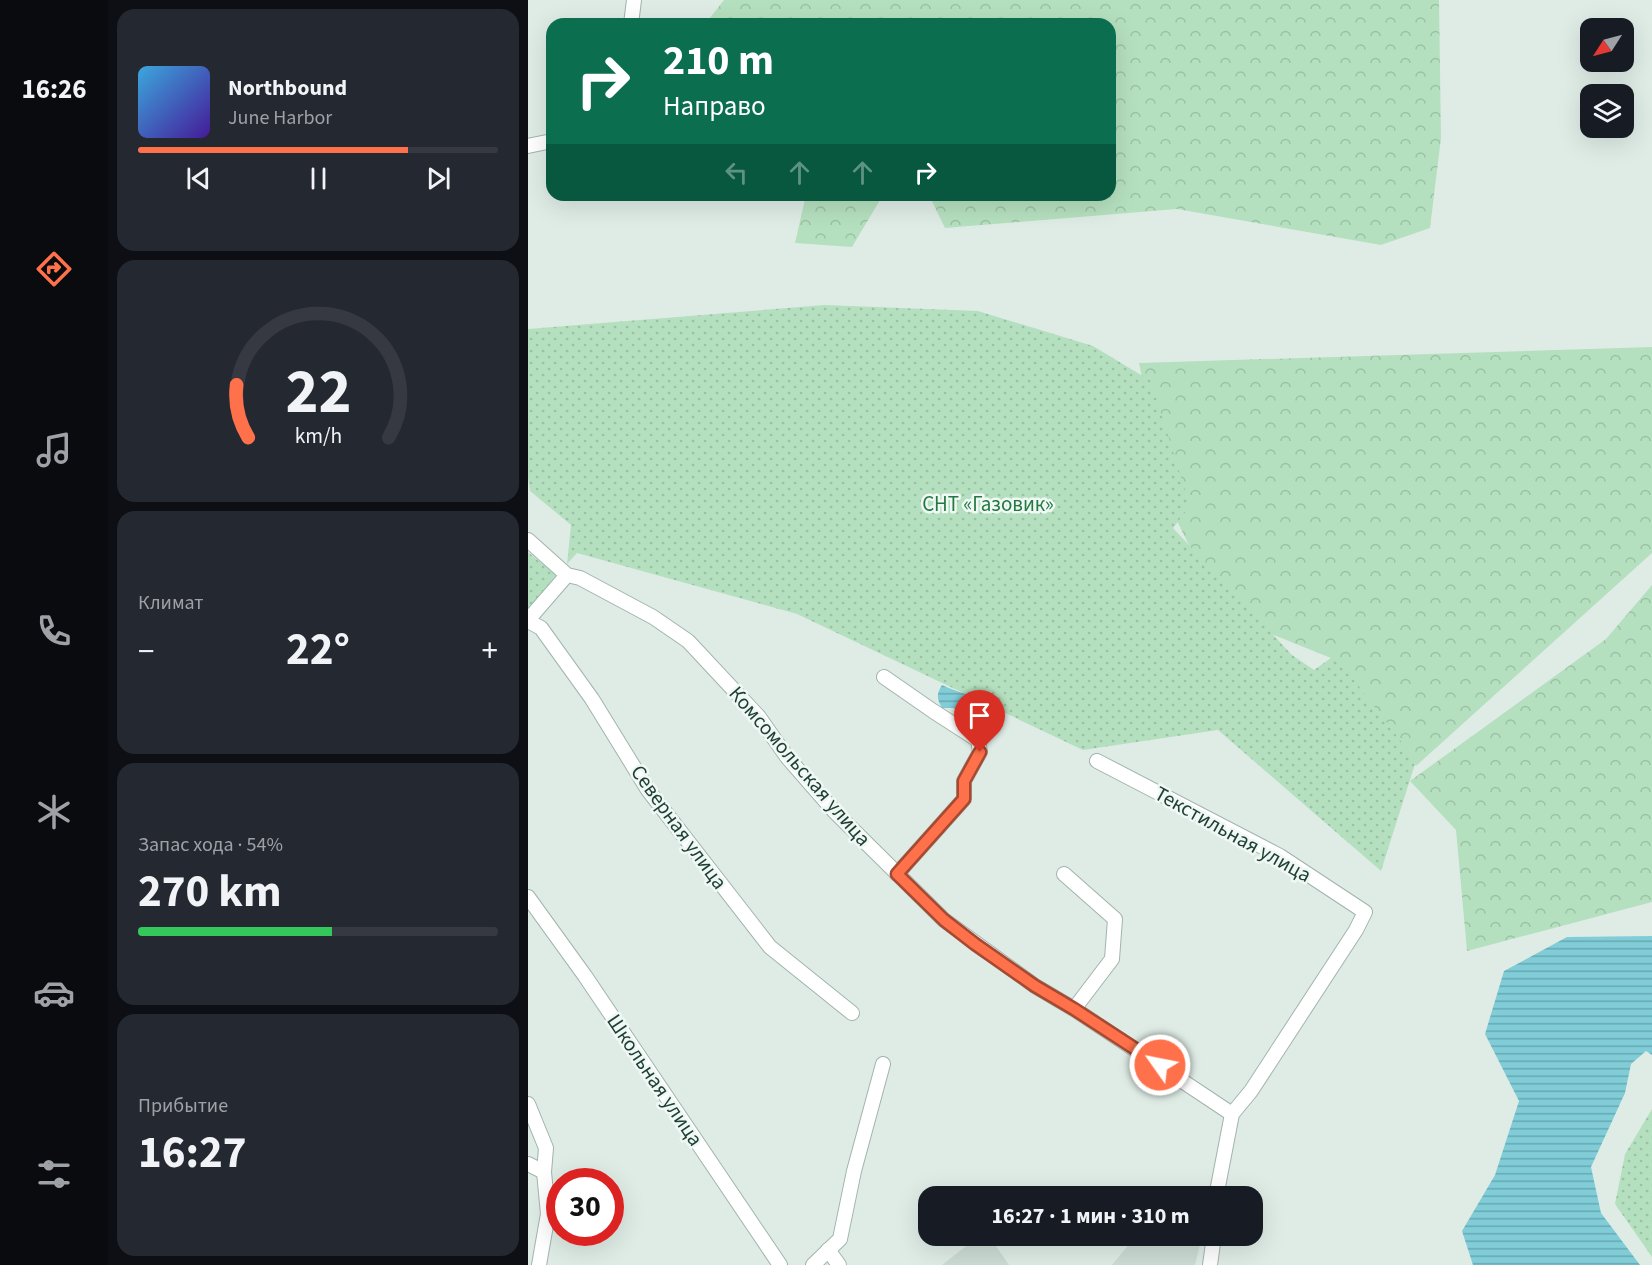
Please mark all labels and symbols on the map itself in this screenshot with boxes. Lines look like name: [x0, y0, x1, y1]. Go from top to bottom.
north arrow: [1580, 18, 1634, 72]
park label: СНТ «Газовик»: [922, 489, 1054, 519]
street label: Комсомольская улица: [722, 679, 878, 853]
pin: [954, 690, 1005, 752]
street label: Северная улица: [623, 758, 735, 896]
street label: Текстильная улица: [1149, 778, 1317, 890]
street label: Школьная улица: [600, 1008, 710, 1152]
position arrow: [1128, 1033, 1192, 1097]
speed limit sign: 30: [546, 1168, 624, 1246]

